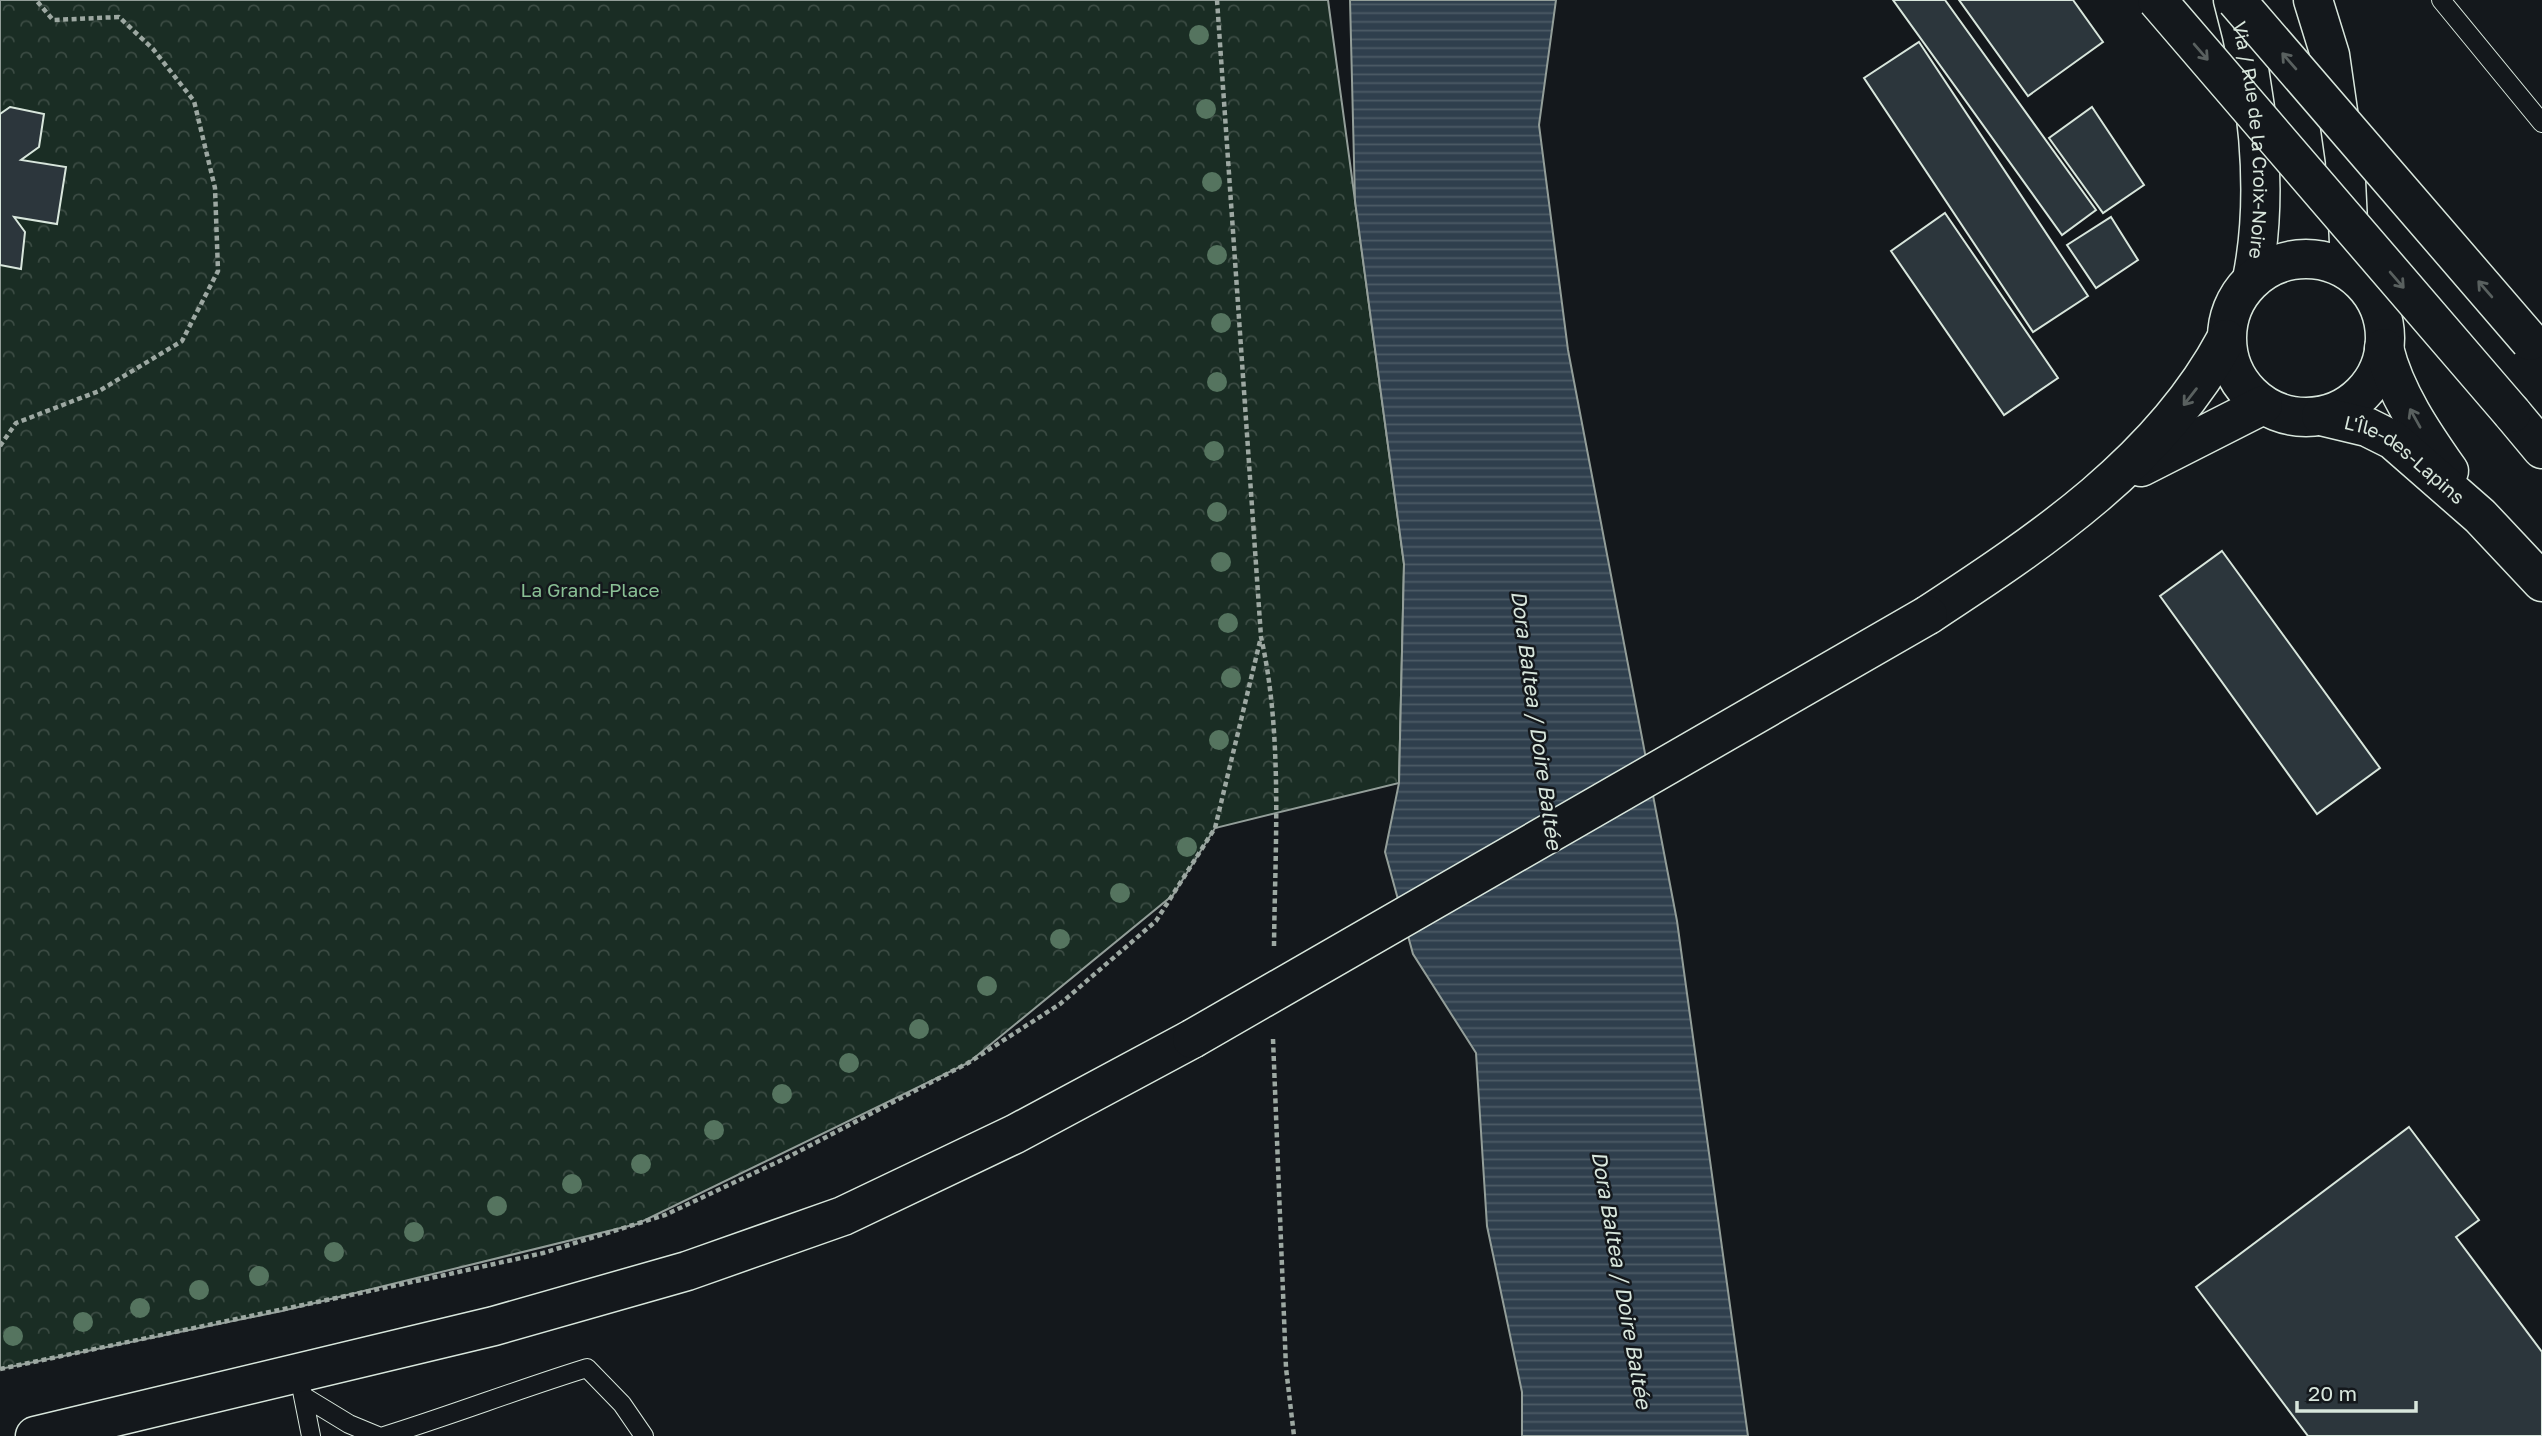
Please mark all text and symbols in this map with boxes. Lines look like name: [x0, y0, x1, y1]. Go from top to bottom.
street label: Via / Rue de la Croix-Noire: [2228, 19, 2272, 260]
one-way arrow: [2193, 42, 2209, 60]
one-way arrow: [2281, 52, 2297, 70]
one-way arrow: [2389, 271, 2405, 289]
one-way arrow: [2477, 280, 2493, 298]
one-way arrow: [2183, 387, 2198, 406]
one-way arrow: [2408, 409, 2422, 429]
street label: L'Île-des-Lapins: [2342, 410, 2470, 508]
park label: La Grand-Place: [520, 578, 660, 601]
water label: Dora Baltea / Doire Baltée: [1506, 589, 1568, 853]
water label: Dora Baltea / Doire Baltée: [1587, 1149, 1658, 1412]
scale bar: [2297, 1370, 2416, 1414]
text: 20 m: [2308, 1380, 2357, 1406]

